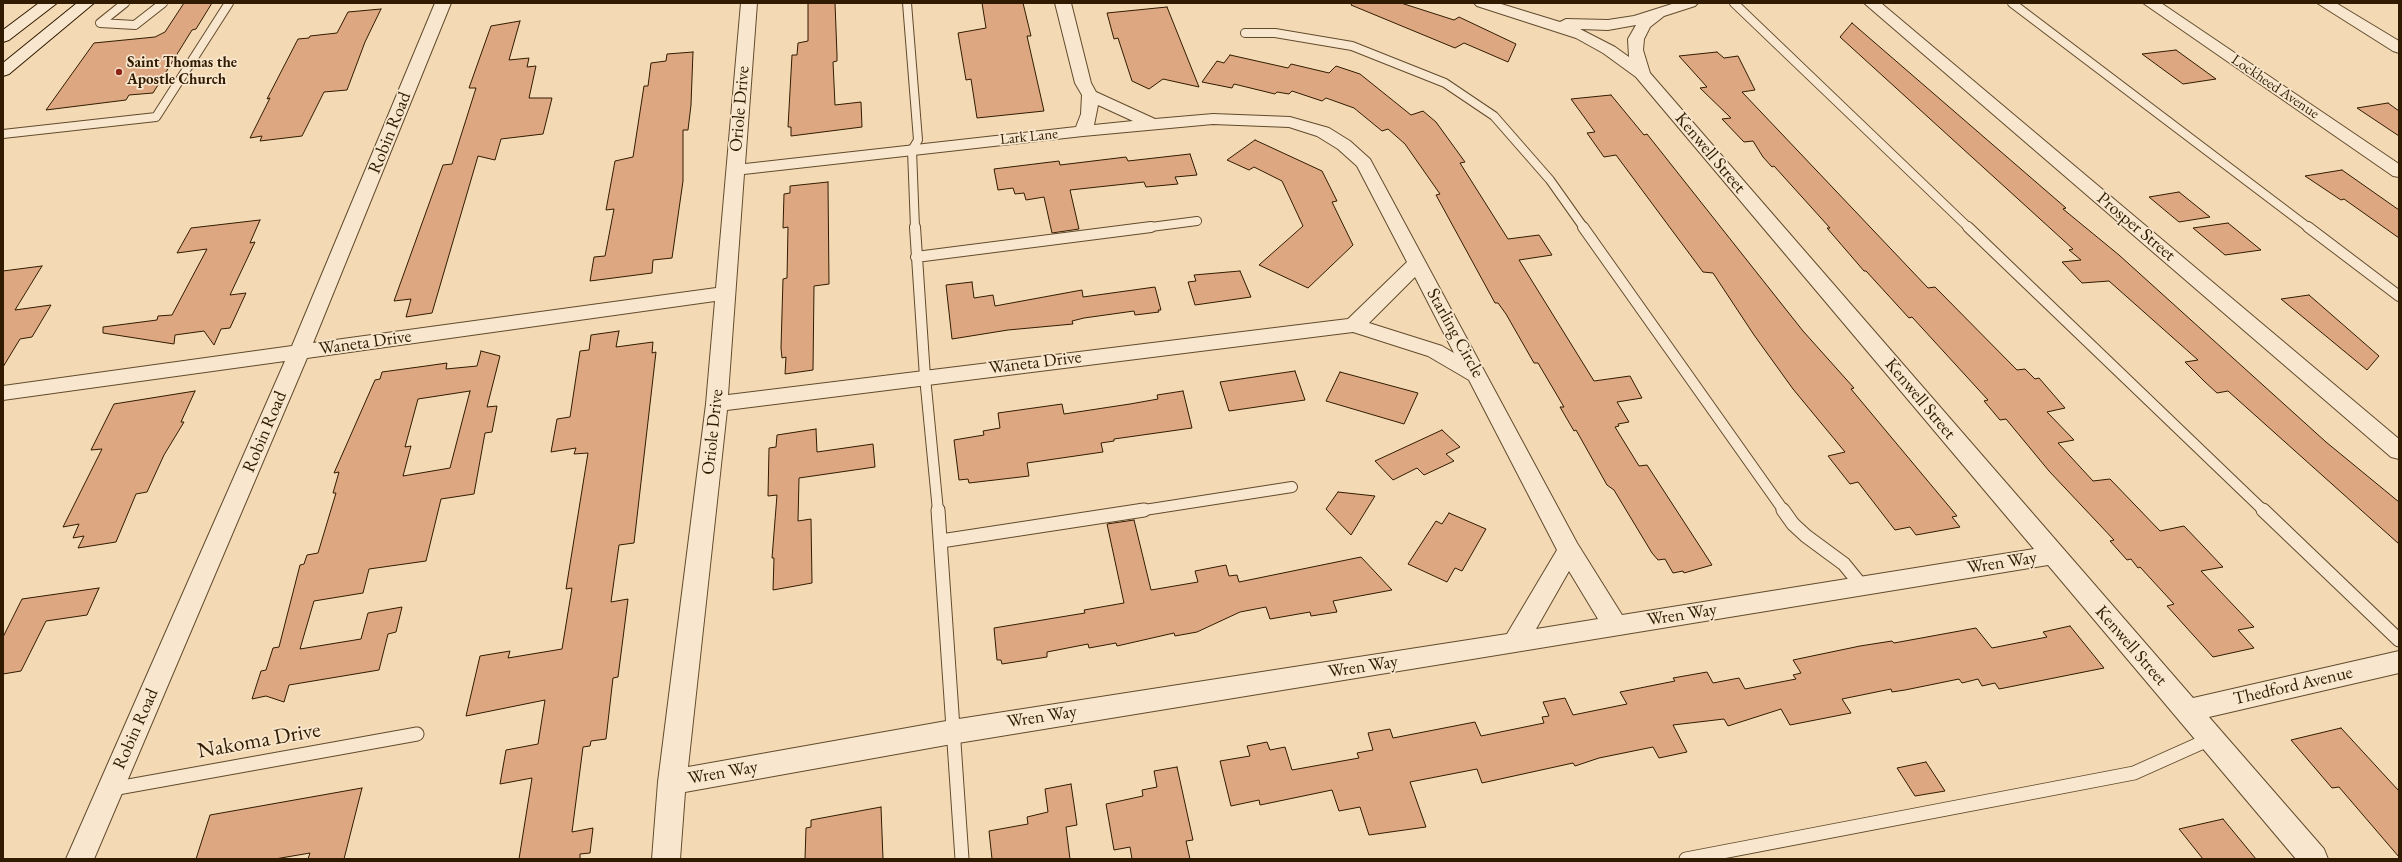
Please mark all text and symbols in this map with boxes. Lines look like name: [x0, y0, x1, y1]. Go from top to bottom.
street label: Lockheed Avenue: [2228, 51, 2322, 123]
place label: Saint Thomas the Apostle Church: [127, 54, 237, 89]
street label: Oriole Drive: [725, 65, 755, 153]
marker: Saint Thomas the Apostle Church: [114, 67, 124, 77]
street label: Robin Road: [364, 89, 416, 177]
street label: Kenwell Street: [1670, 108, 1750, 198]
street label: Lark Lane: [999, 125, 1059, 149]
street label: Prosper Street: [2092, 188, 2180, 266]
street label: Starling Circle: [1422, 285, 1488, 381]
street label: Waneta Drive: [317, 326, 413, 360]
street label: Waneta Drive: [987, 347, 1083, 379]
street label: Kenwell Street: [1880, 354, 1960, 444]
street label: Robin Road: [238, 388, 292, 476]
street label: Oriole Drive: [698, 388, 728, 476]
street label: Wren Way: [1965, 547, 2039, 579]
street label: Wren Way: [1645, 599, 1719, 631]
street label: Kenwell Street: [2090, 602, 2172, 690]
street label: Wren Way: [1326, 651, 1400, 683]
street label: Thedford Avenue: [2231, 662, 2355, 710]
street label: Robin Road: [109, 685, 163, 773]
street label: Wren Way: [1005, 701, 1079, 733]
street label: Nakoma Drive: [195, 717, 323, 765]
street label: Wren Way: [686, 756, 760, 790]

